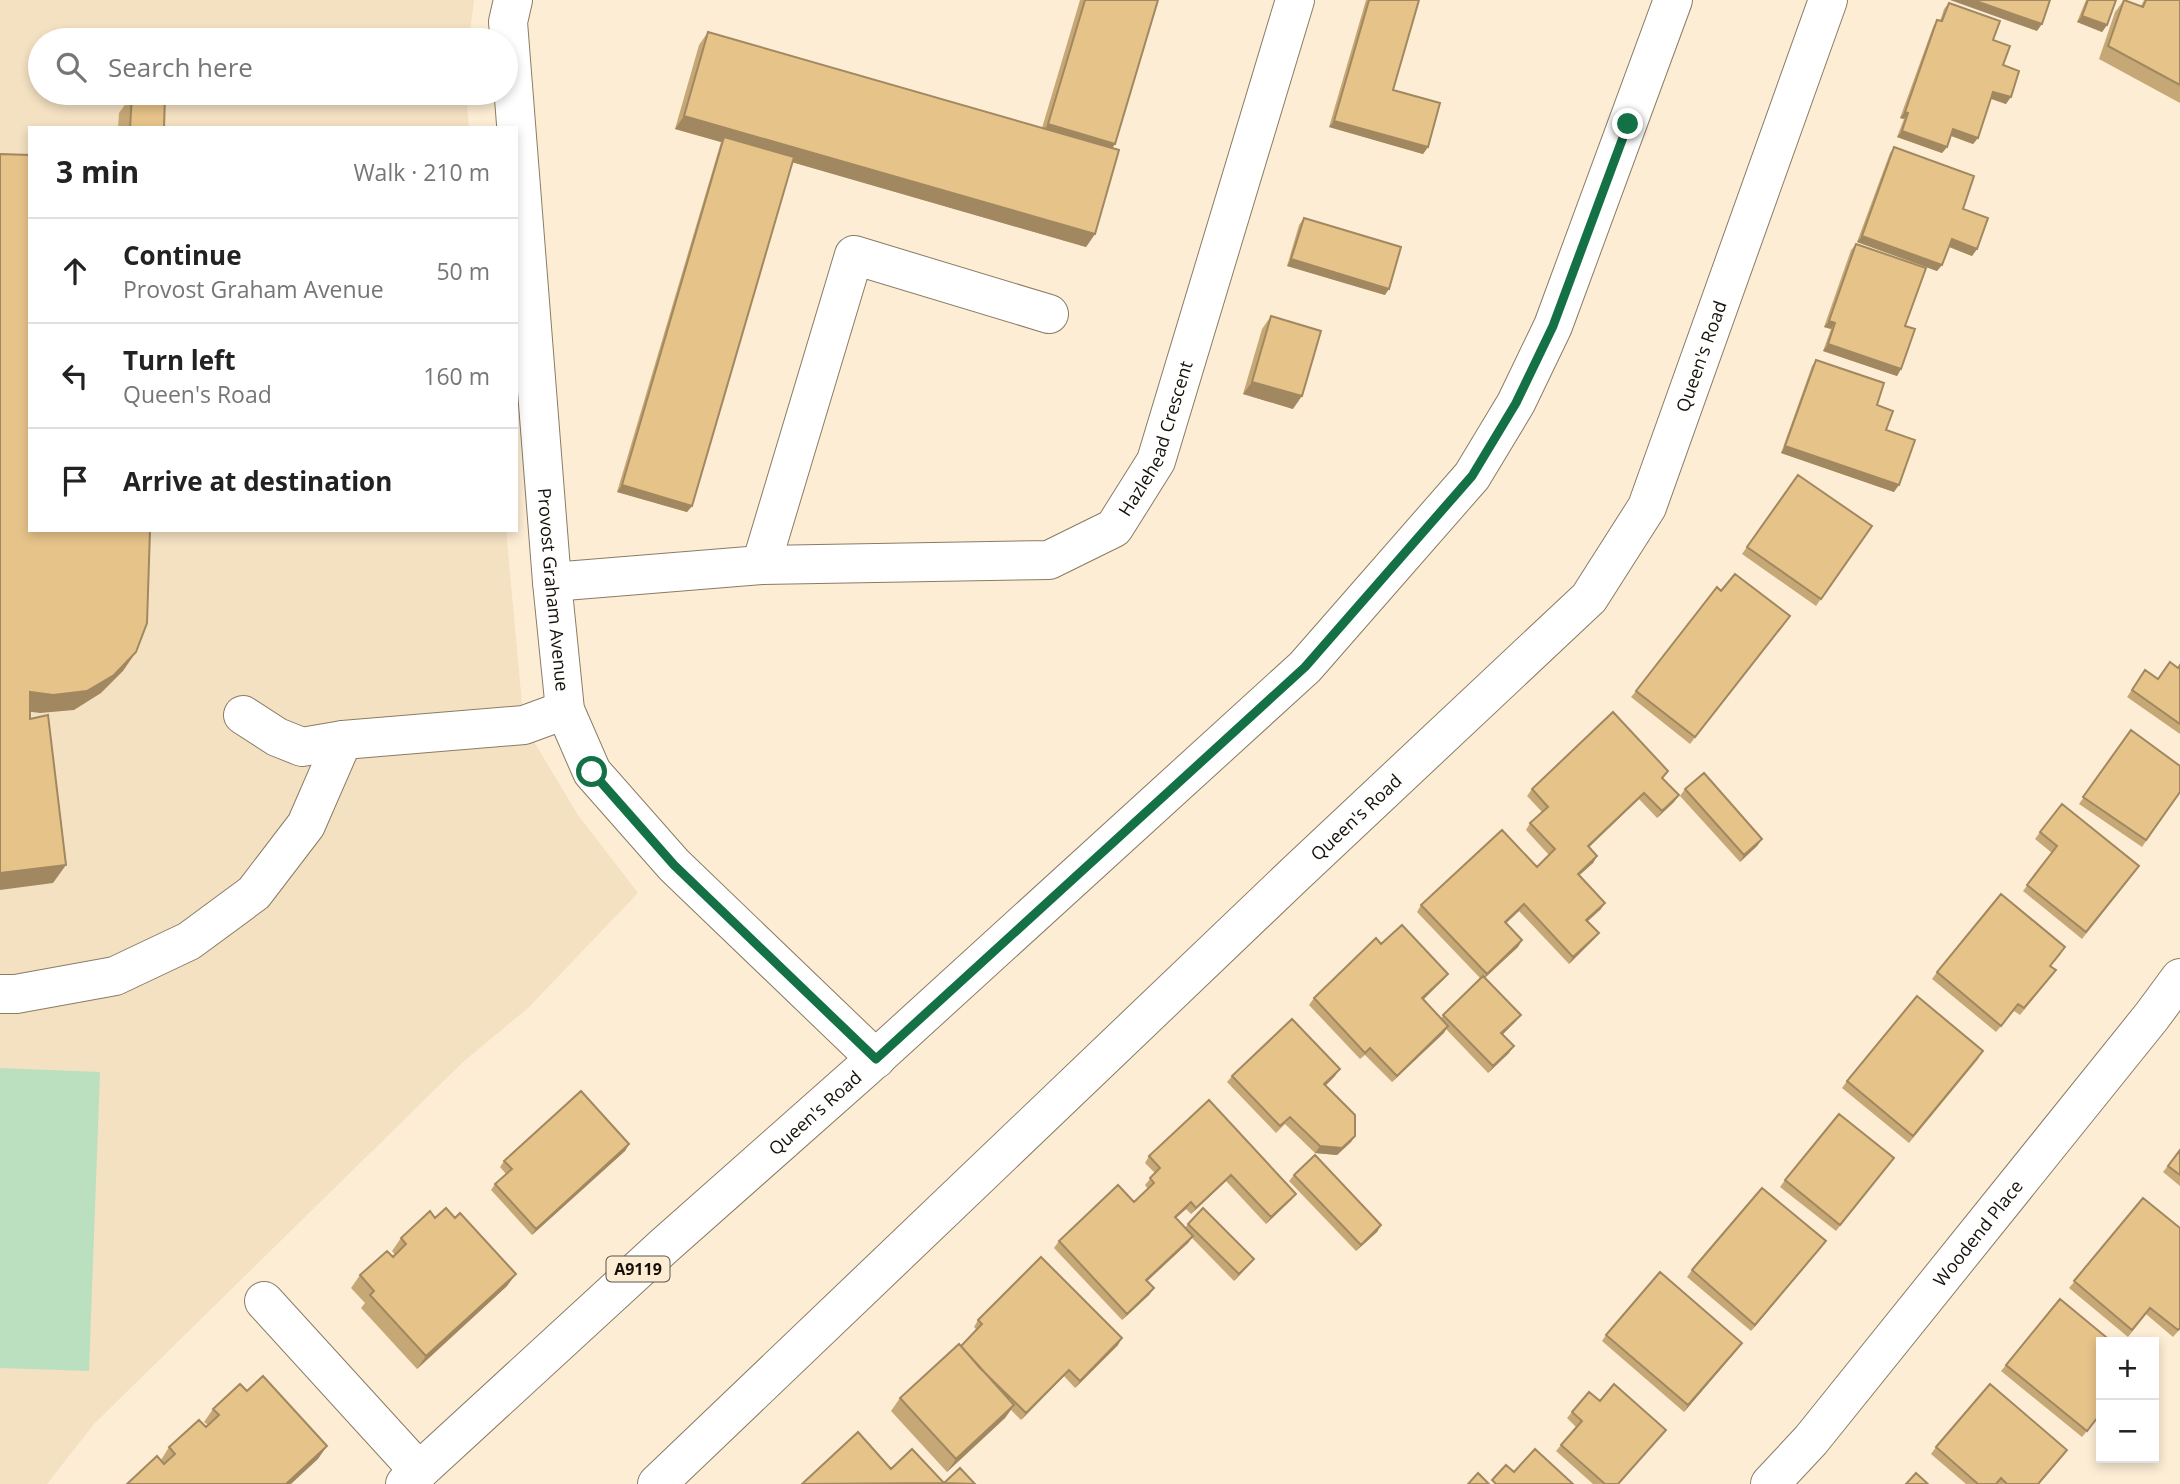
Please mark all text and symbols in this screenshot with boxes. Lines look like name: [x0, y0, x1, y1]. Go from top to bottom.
search box: [28, 28, 518, 105]
icon: search: [52, 48, 90, 86]
text: Search here: [108, 49, 253, 85]
route end: [1612, 108, 1643, 139]
text: 3 min: [56, 151, 139, 192]
text: Walk · 210 m: [353, 156, 490, 188]
text: Continue: [123, 237, 242, 273]
icon: ahead: [56, 252, 94, 290]
text: 50 m: [436, 255, 490, 287]
text: Provost Graham Avenue: [123, 273, 384, 305]
street label: Queen's Road: [1670, 297, 1732, 415]
text: Turn left: [123, 342, 235, 378]
icon: left: [56, 357, 94, 395]
street label: Hazlehead Crescent: [1113, 358, 1198, 520]
text: 160 m: [423, 360, 490, 392]
text: Queen's Road: [123, 378, 272, 410]
icon: arrive: [56, 462, 94, 500]
text: Arrive at destination: [123, 463, 392, 499]
street label: Provost Graham Avenue: [533, 487, 575, 692]
route start: [576, 756, 607, 787]
street label: Queen's Road: [1305, 768, 1406, 866]
street label: Queen's Road: [763, 1065, 866, 1160]
street label: Woodend Place: [1927, 1175, 2028, 1291]
road number: A9119: [606, 1256, 670, 1282]
map controls: [2096, 1337, 2159, 1463]
button: +: [2096, 1337, 2159, 1400]
button: −: [2096, 1400, 2159, 1463]

